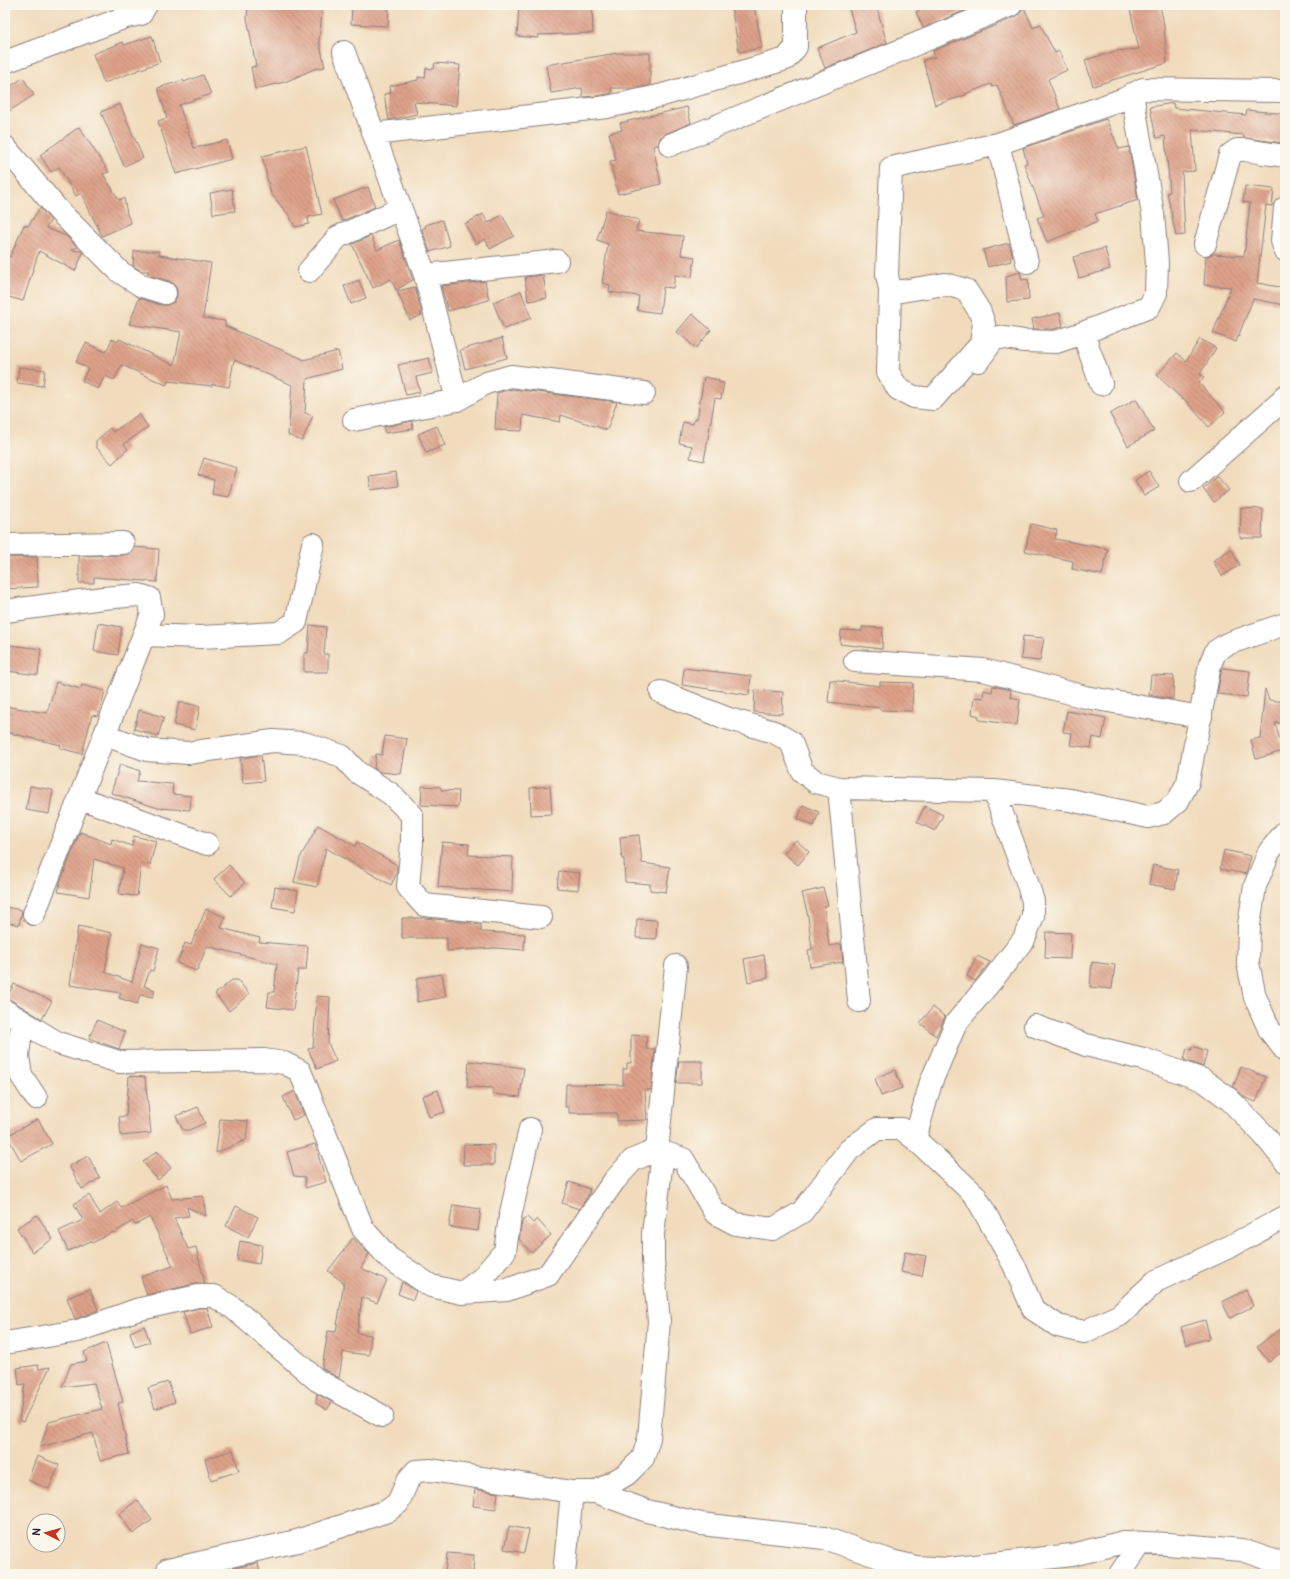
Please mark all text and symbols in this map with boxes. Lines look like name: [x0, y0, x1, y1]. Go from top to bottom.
north arrow: [26, 1513, 66, 1553]
text: N: [30, 1527, 43, 1536]

